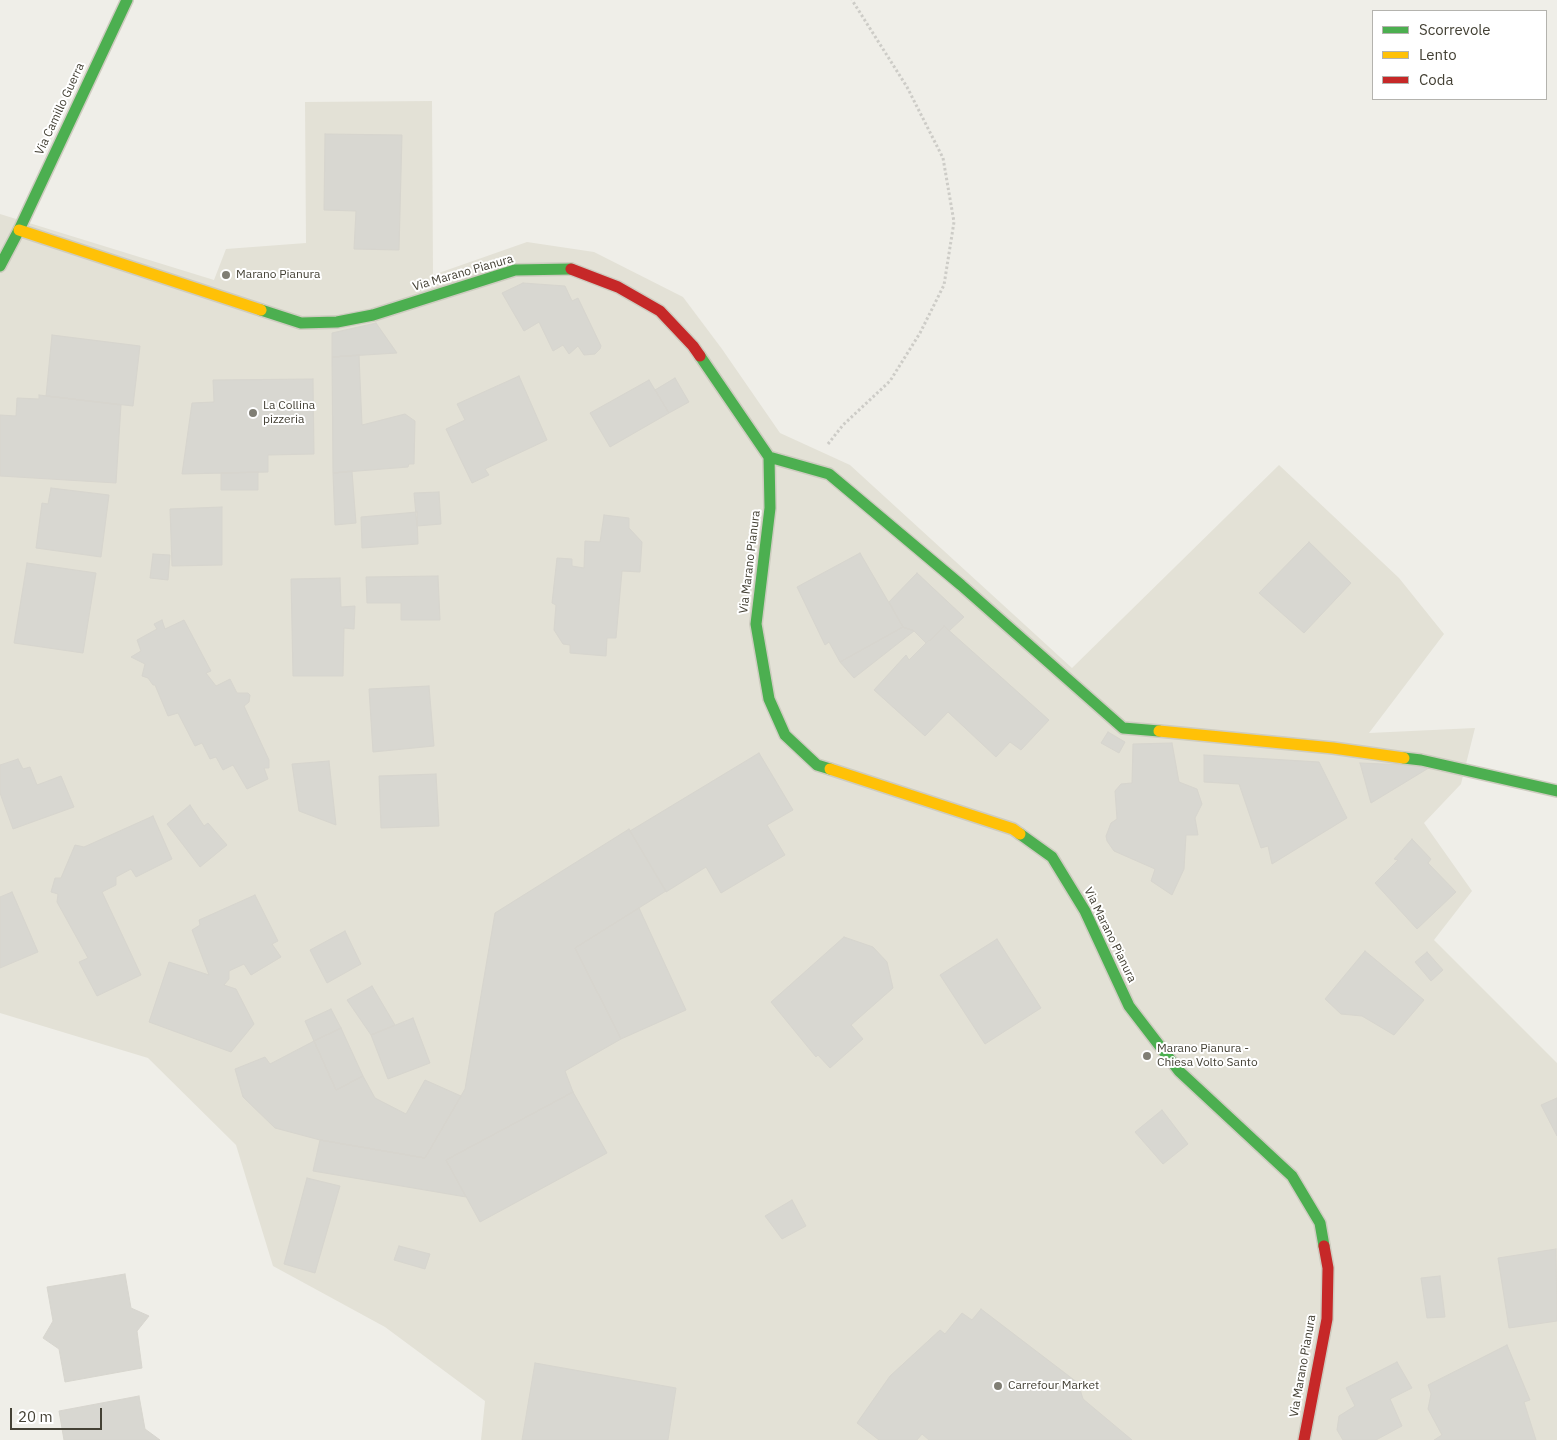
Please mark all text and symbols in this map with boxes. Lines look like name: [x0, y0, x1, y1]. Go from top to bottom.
legend: [1372, 10, 1547, 100]
text: Scorrevole: [1419, 20, 1491, 39]
text: Lento: [1419, 45, 1457, 64]
street label: Via Camillo Guerra: [32, 61, 88, 157]
text: Coda: [1419, 70, 1453, 89]
street label: Via Marano Pianura: [411, 252, 515, 294]
place label: Marano Pianura: [236, 268, 320, 282]
marker: Marano Pianura: [220, 269, 232, 281]
place label: La Collina pizzeria: [263, 399, 315, 427]
marker: La Collina pizzeria: [247, 407, 259, 419]
street label: Via Marano Pianura: [737, 510, 763, 614]
street label: Via Marano Pianura: [1081, 885, 1139, 985]
place label: Marano Pianura - Chiesa Volto Santo: [1157, 1042, 1258, 1070]
marker: Marano Pianura - Chiesa Volto Santo: [1141, 1050, 1153, 1062]
street label: Via Marano Pianura: [1287, 1314, 1319, 1418]
place label: Carrefour Market: [1008, 1379, 1099, 1393]
marker: Carrefour Market: [992, 1380, 1004, 1392]
scale bar: [12, 1398, 105, 1430]
text: 20 m: [18, 1407, 53, 1426]

